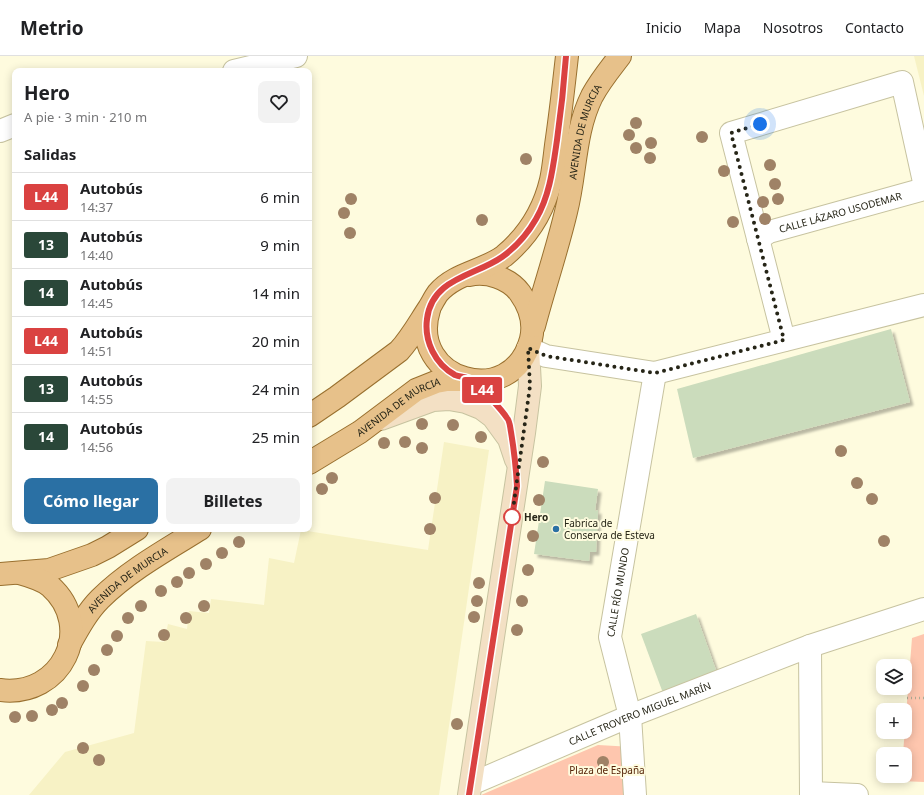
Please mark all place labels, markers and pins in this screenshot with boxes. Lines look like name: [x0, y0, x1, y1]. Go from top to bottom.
marker: Hero: [503, 508, 521, 526]
place label: Hero: [524, 510, 548, 524]
place label: Fabrica de Conserva de Esteva: [564, 516, 655, 542]
marker: Fabrica de Conserva de Esteva: [551, 524, 561, 534]

